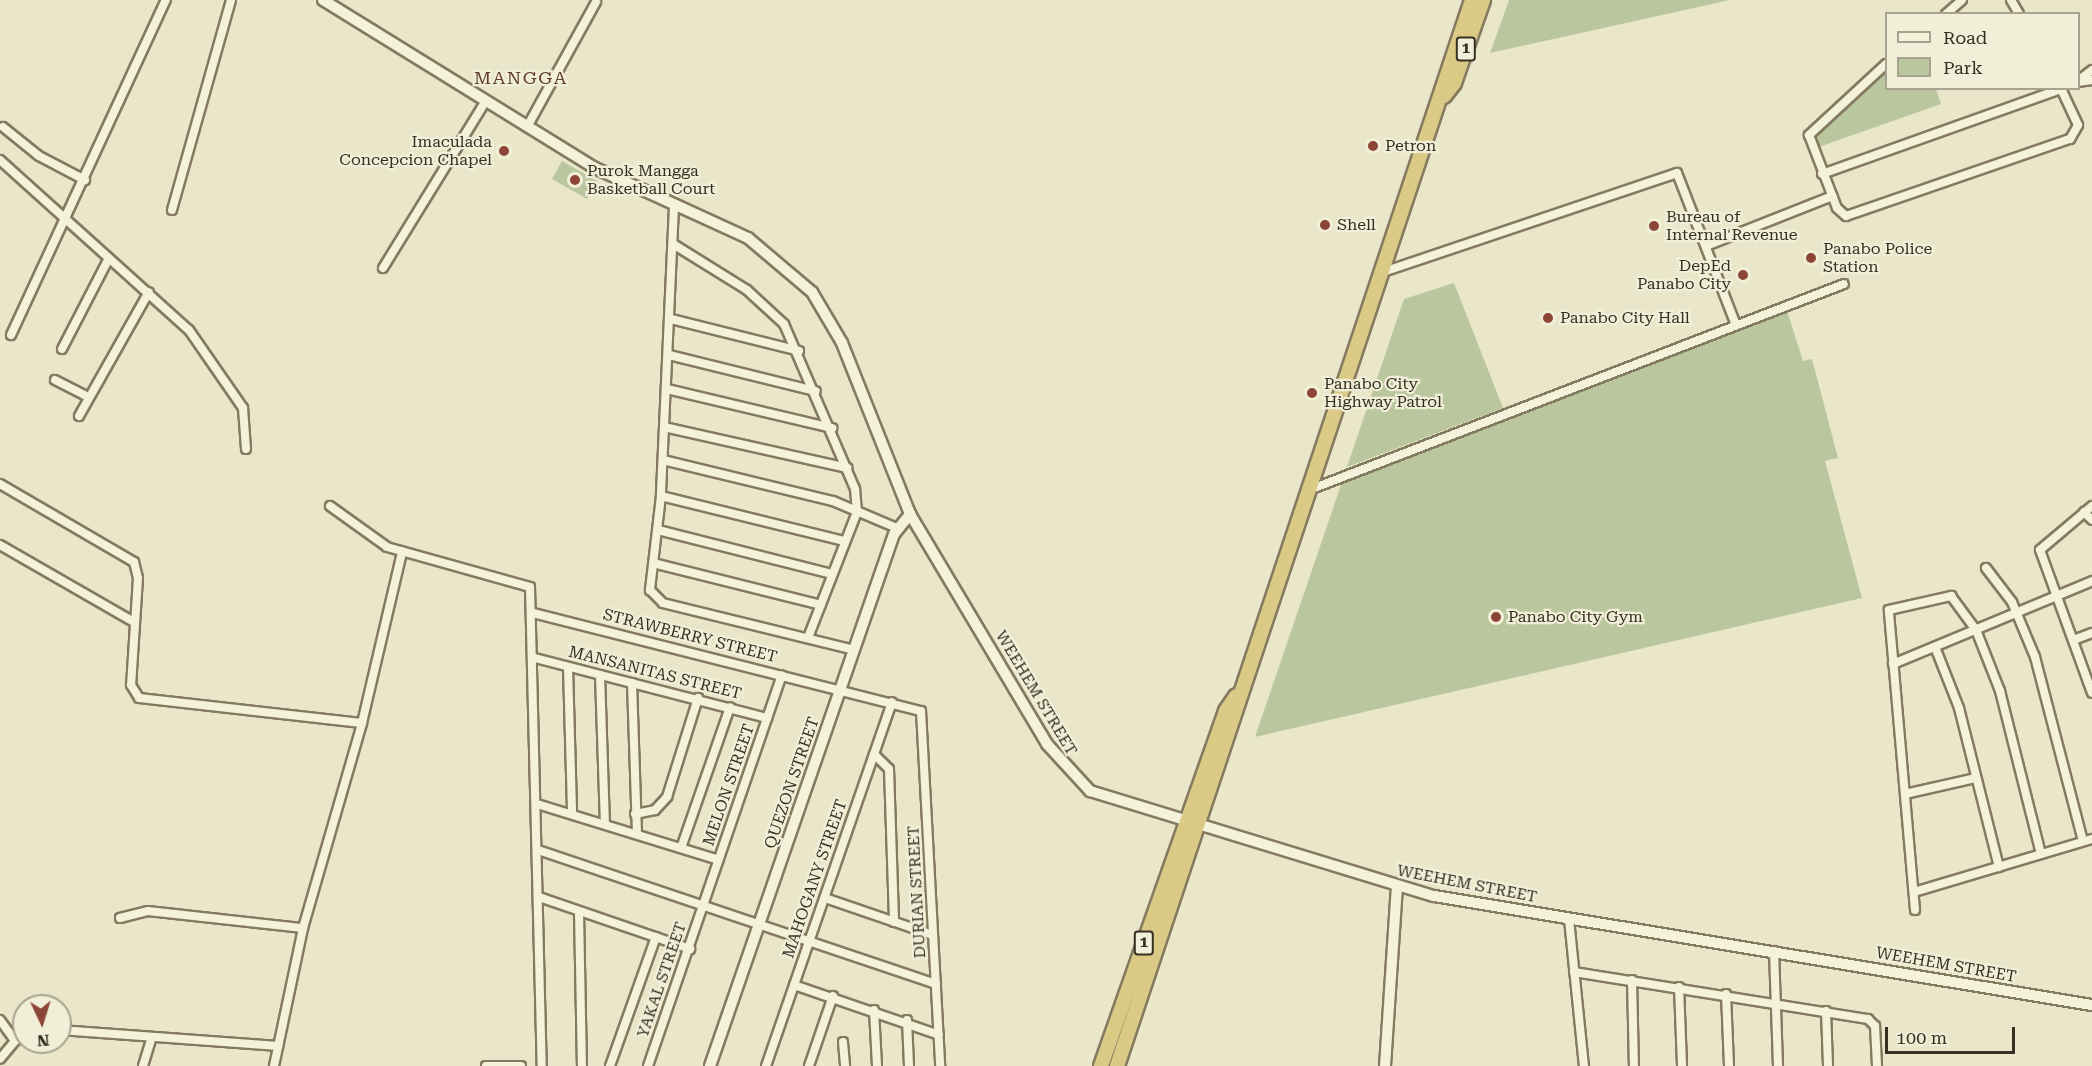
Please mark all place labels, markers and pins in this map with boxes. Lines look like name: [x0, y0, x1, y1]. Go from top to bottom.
place label: Imaculada Concepcion Chapel: [339, 132, 492, 170]
place label: Petron: [1385, 136, 1436, 156]
marker: Petron: [1366, 139, 1380, 153]
marker: Imaculada Concepcion Chapel: [497, 144, 511, 158]
place label: Purok Mangga Basketball Court: [587, 161, 715, 199]
marker: Purok Mangga Basketball Court: [568, 173, 582, 187]
place label: Bureau of Internal Revenue: [1666, 207, 1798, 245]
place label: Shell: [1337, 215, 1376, 235]
marker: Shell: [1318, 218, 1332, 232]
marker: Bureau of Internal Revenue: [1647, 219, 1661, 233]
place label: Panabo Police Station: [1823, 239, 1932, 277]
marker: Panabo Police Station: [1804, 251, 1818, 265]
place label: DepEd Panabo City: [1637, 256, 1731, 294]
marker: DepEd Panabo City: [1736, 268, 1750, 282]
place label: Panabo City Hall: [1560, 308, 1690, 328]
marker: Panabo City Hall: [1541, 311, 1555, 325]
place label: Panabo City Highway Patrol: [1324, 374, 1442, 412]
marker: Panabo City Highway Patrol: [1305, 386, 1319, 400]
place label: Panabo City Gym: [1508, 607, 1643, 627]
marker: Panabo City Gym: [1489, 610, 1503, 624]

